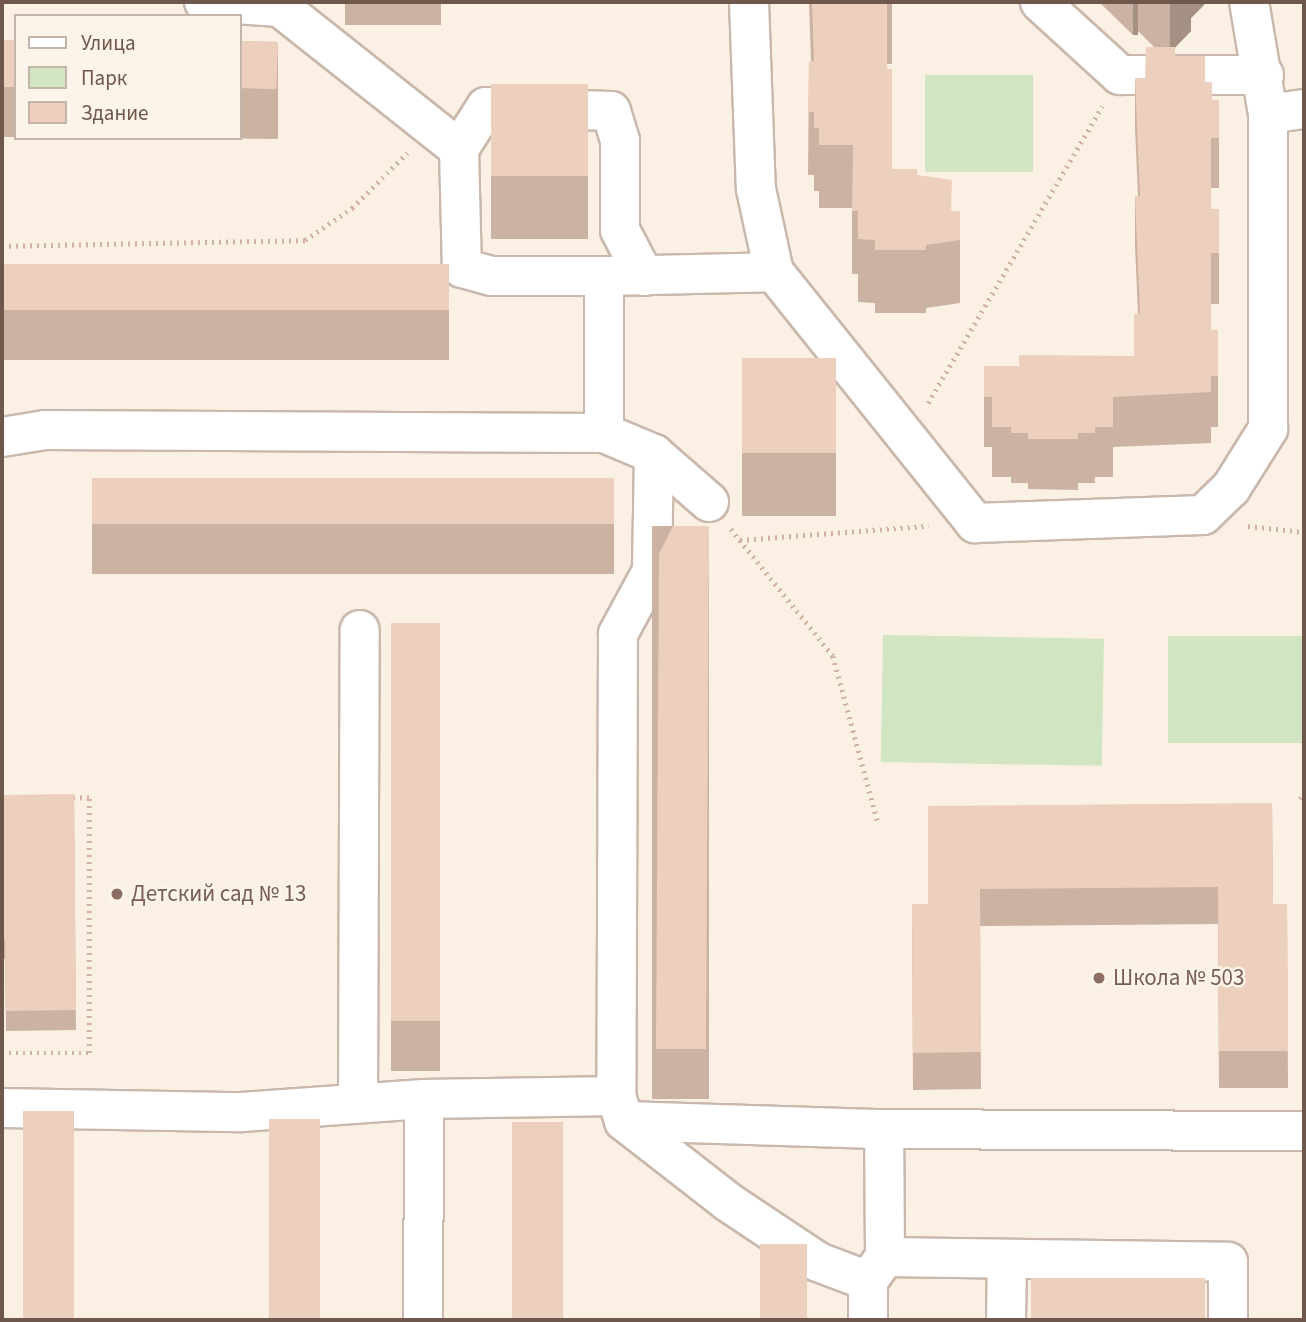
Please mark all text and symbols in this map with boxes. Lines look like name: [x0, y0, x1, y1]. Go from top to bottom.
legend: [14, 14, 242, 140]
text: Улица: [81, 28, 136, 58]
text: Парк: [81, 63, 127, 93]
text: Здание: [81, 98, 149, 128]
place label: Детский сад № 13: [131, 880, 306, 908]
marker: Детский сад № 13: [109, 886, 125, 902]
place label: Школа № 503: [1113, 964, 1244, 992]
marker: Школа № 503: [1091, 970, 1107, 986]

